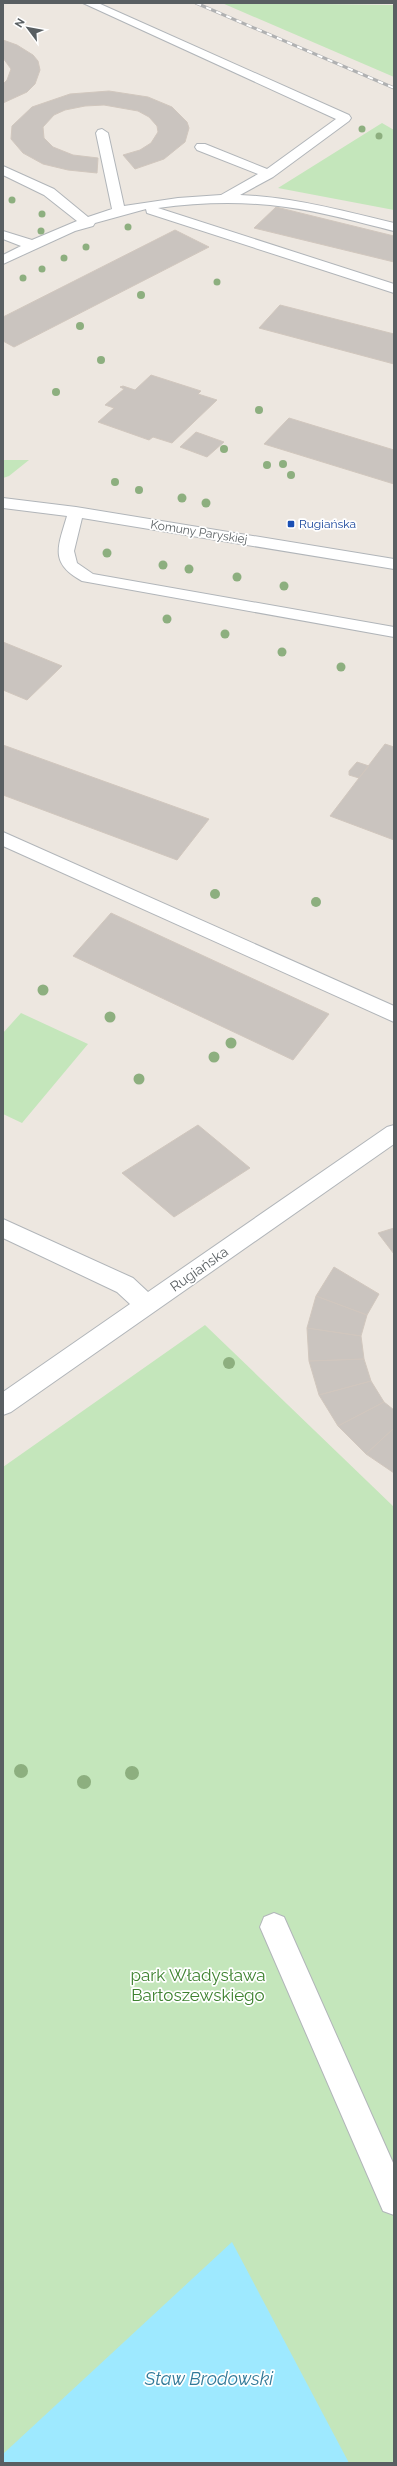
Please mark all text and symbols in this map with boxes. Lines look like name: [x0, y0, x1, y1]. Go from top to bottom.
north arrow: [8, 8, 48, 48]
text: N: [12, 16, 28, 30]
street label: Komuny Paryskiej: [150, 517, 248, 547]
place label: Rugiańska: [299, 517, 356, 531]
marker: Rugiańska: [286, 519, 296, 529]
street label: Rugiańska: [167, 1243, 231, 1295]
park label: park Władysława Bartoszewskiego: [130, 1965, 266, 2005]
water label: Staw Brodowski: [144, 2368, 274, 2389]

